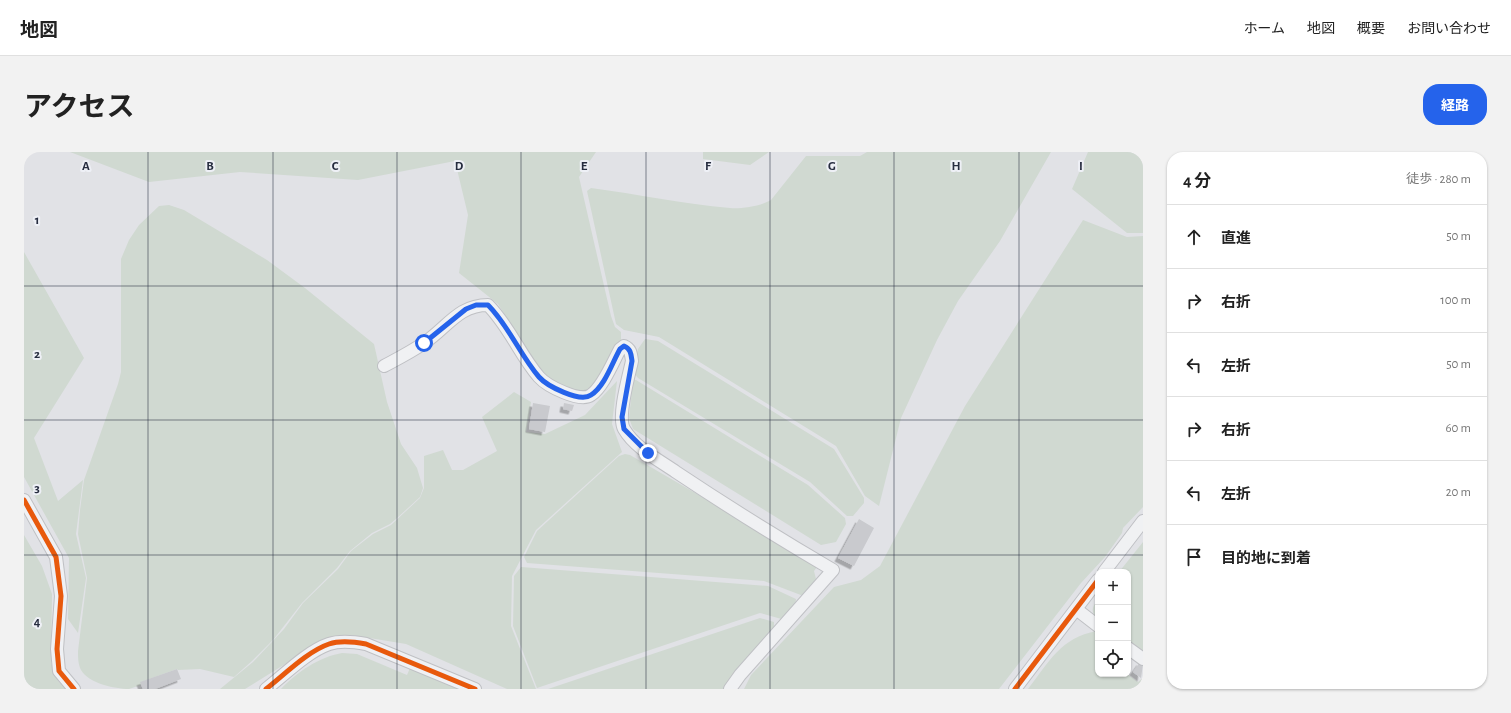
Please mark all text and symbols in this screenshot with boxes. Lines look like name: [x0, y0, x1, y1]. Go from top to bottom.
text: 地図: [20, 21, 58, 40]
text: ホーム: [1243, 22, 1285, 36]
text: 地図: [1307, 22, 1335, 36]
text: 概要: [1357, 22, 1385, 36]
text: お問い合わせ: [1407, 22, 1491, 36]
button: 経路: [1423, 84, 1487, 125]
text: アクセス: [24, 94, 135, 122]
text: A: [82, 160, 90, 173]
text: B: [206, 160, 214, 173]
text: C: [332, 160, 339, 173]
text: D: [455, 160, 464, 173]
text: E: [581, 160, 588, 173]
text: F: [705, 160, 712, 173]
text: G: [828, 160, 836, 173]
text: H: [951, 160, 961, 173]
text: I: [1079, 160, 1083, 173]
text: 4 分: [1183, 172, 1211, 189]
text: 徒歩 · 280 m: [1406, 173, 1471, 186]
text: 1: [35, 214, 39, 227]
icon: ahead: [1183, 226, 1205, 248]
text: 50 m: [1446, 230, 1471, 243]
text: 直進: [1221, 231, 1251, 246]
icon: right: [1183, 290, 1205, 312]
text: 100 m: [1440, 294, 1471, 307]
text: 右折: [1221, 295, 1251, 310]
route start: [415, 334, 433, 352]
text: 2: [34, 348, 40, 361]
icon: left: [1183, 354, 1205, 376]
text: 50 m: [1446, 358, 1471, 371]
text: 左折: [1221, 359, 1251, 374]
icon: right: [1183, 418, 1205, 440]
text: 60 m: [1445, 422, 1471, 435]
text: 右折: [1221, 423, 1251, 438]
route end: [639, 444, 657, 462]
text: 3: [34, 482, 40, 495]
icon: left: [1183, 482, 1205, 504]
text: 20 m: [1446, 486, 1471, 499]
text: 左折: [1221, 487, 1251, 502]
icon: arrive: [1183, 546, 1205, 568]
text: 目的地に到着: [1221, 551, 1311, 566]
map controls: [1095, 569, 1131, 677]
button: +: [1095, 569, 1131, 605]
button: −: [1095, 605, 1131, 641]
text: 4: [34, 616, 41, 629]
button: locate: [1095, 641, 1131, 677]

